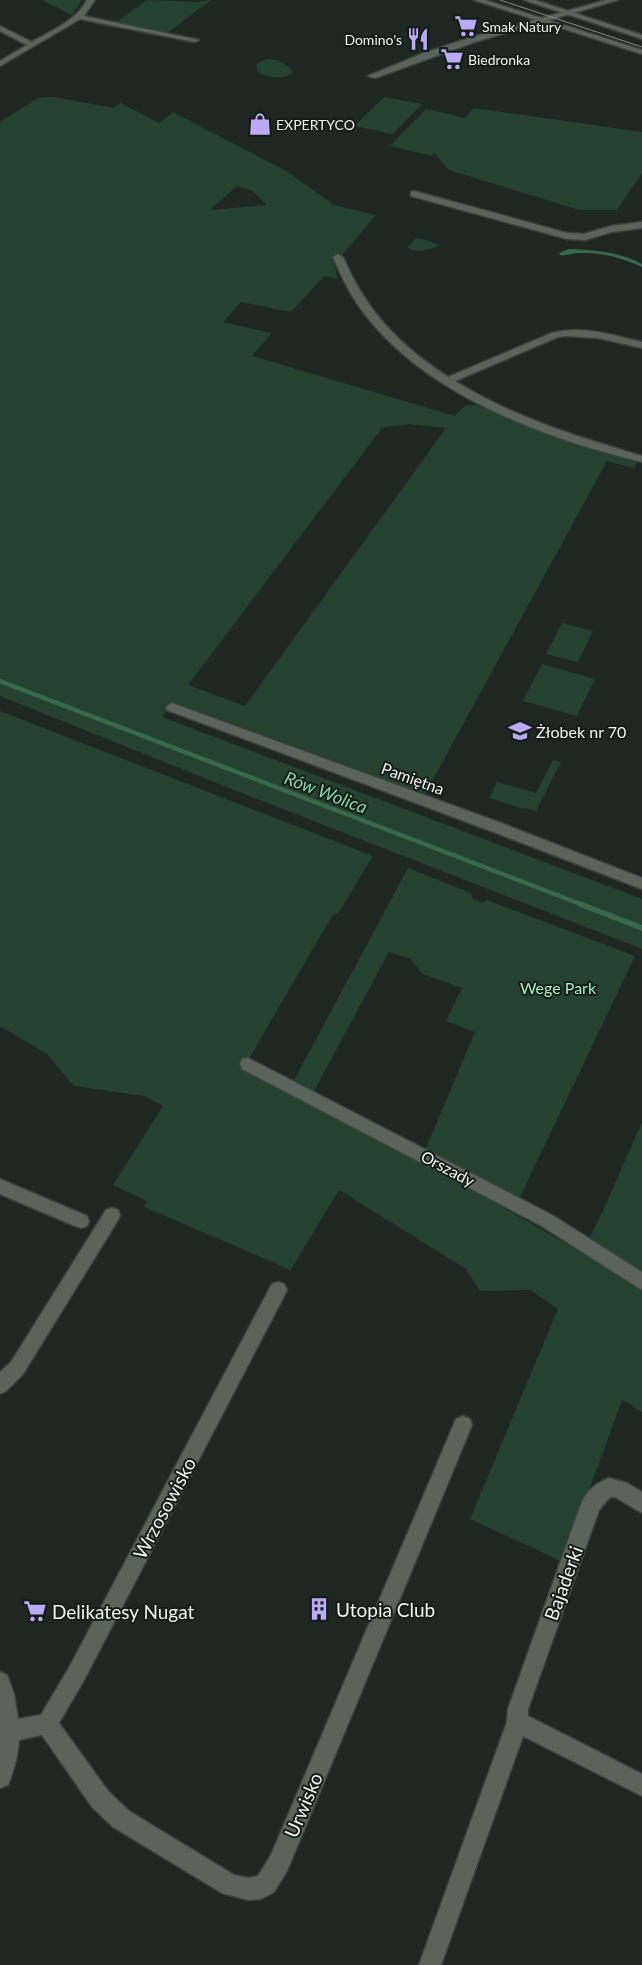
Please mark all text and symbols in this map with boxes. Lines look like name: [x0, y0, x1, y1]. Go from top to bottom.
supermarket icon: Smak Natury: [453, 13, 479, 39]
place label: Smak Natury: [482, 18, 562, 35]
restaurant icon: Domino's: [405, 26, 431, 52]
place label: Domino's: [344, 31, 402, 48]
supermarket icon: Biedronka: [439, 46, 465, 72]
place label: Biedronka: [468, 51, 530, 68]
shop icon: EXPERTYCO: [247, 111, 273, 137]
place label: EXPERTYCO: [276, 116, 355, 133]
school or university icon: Żłobek nr 70: [507, 718, 533, 744]
place label: Żłobek nr 70: [536, 722, 626, 741]
street label: Pamiętna: [379, 758, 447, 798]
water label: Rów Wolica: [282, 766, 370, 818]
park label: Wege Park: [520, 978, 597, 997]
street label: Orszady: [418, 1146, 479, 1190]
street label: Wrzosowisko: [128, 1453, 200, 1563]
street label: Bajaderki: [539, 1543, 587, 1623]
building icon: Utopia Club: [306, 1596, 332, 1622]
supermarket icon: Delikatesy Nugat: [22, 1598, 48, 1624]
place label: Utopia Club: [336, 1598, 435, 1621]
place label: Delikatesy Nugat: [52, 1600, 195, 1623]
street label: Urwisko: [279, 1769, 327, 1841]

